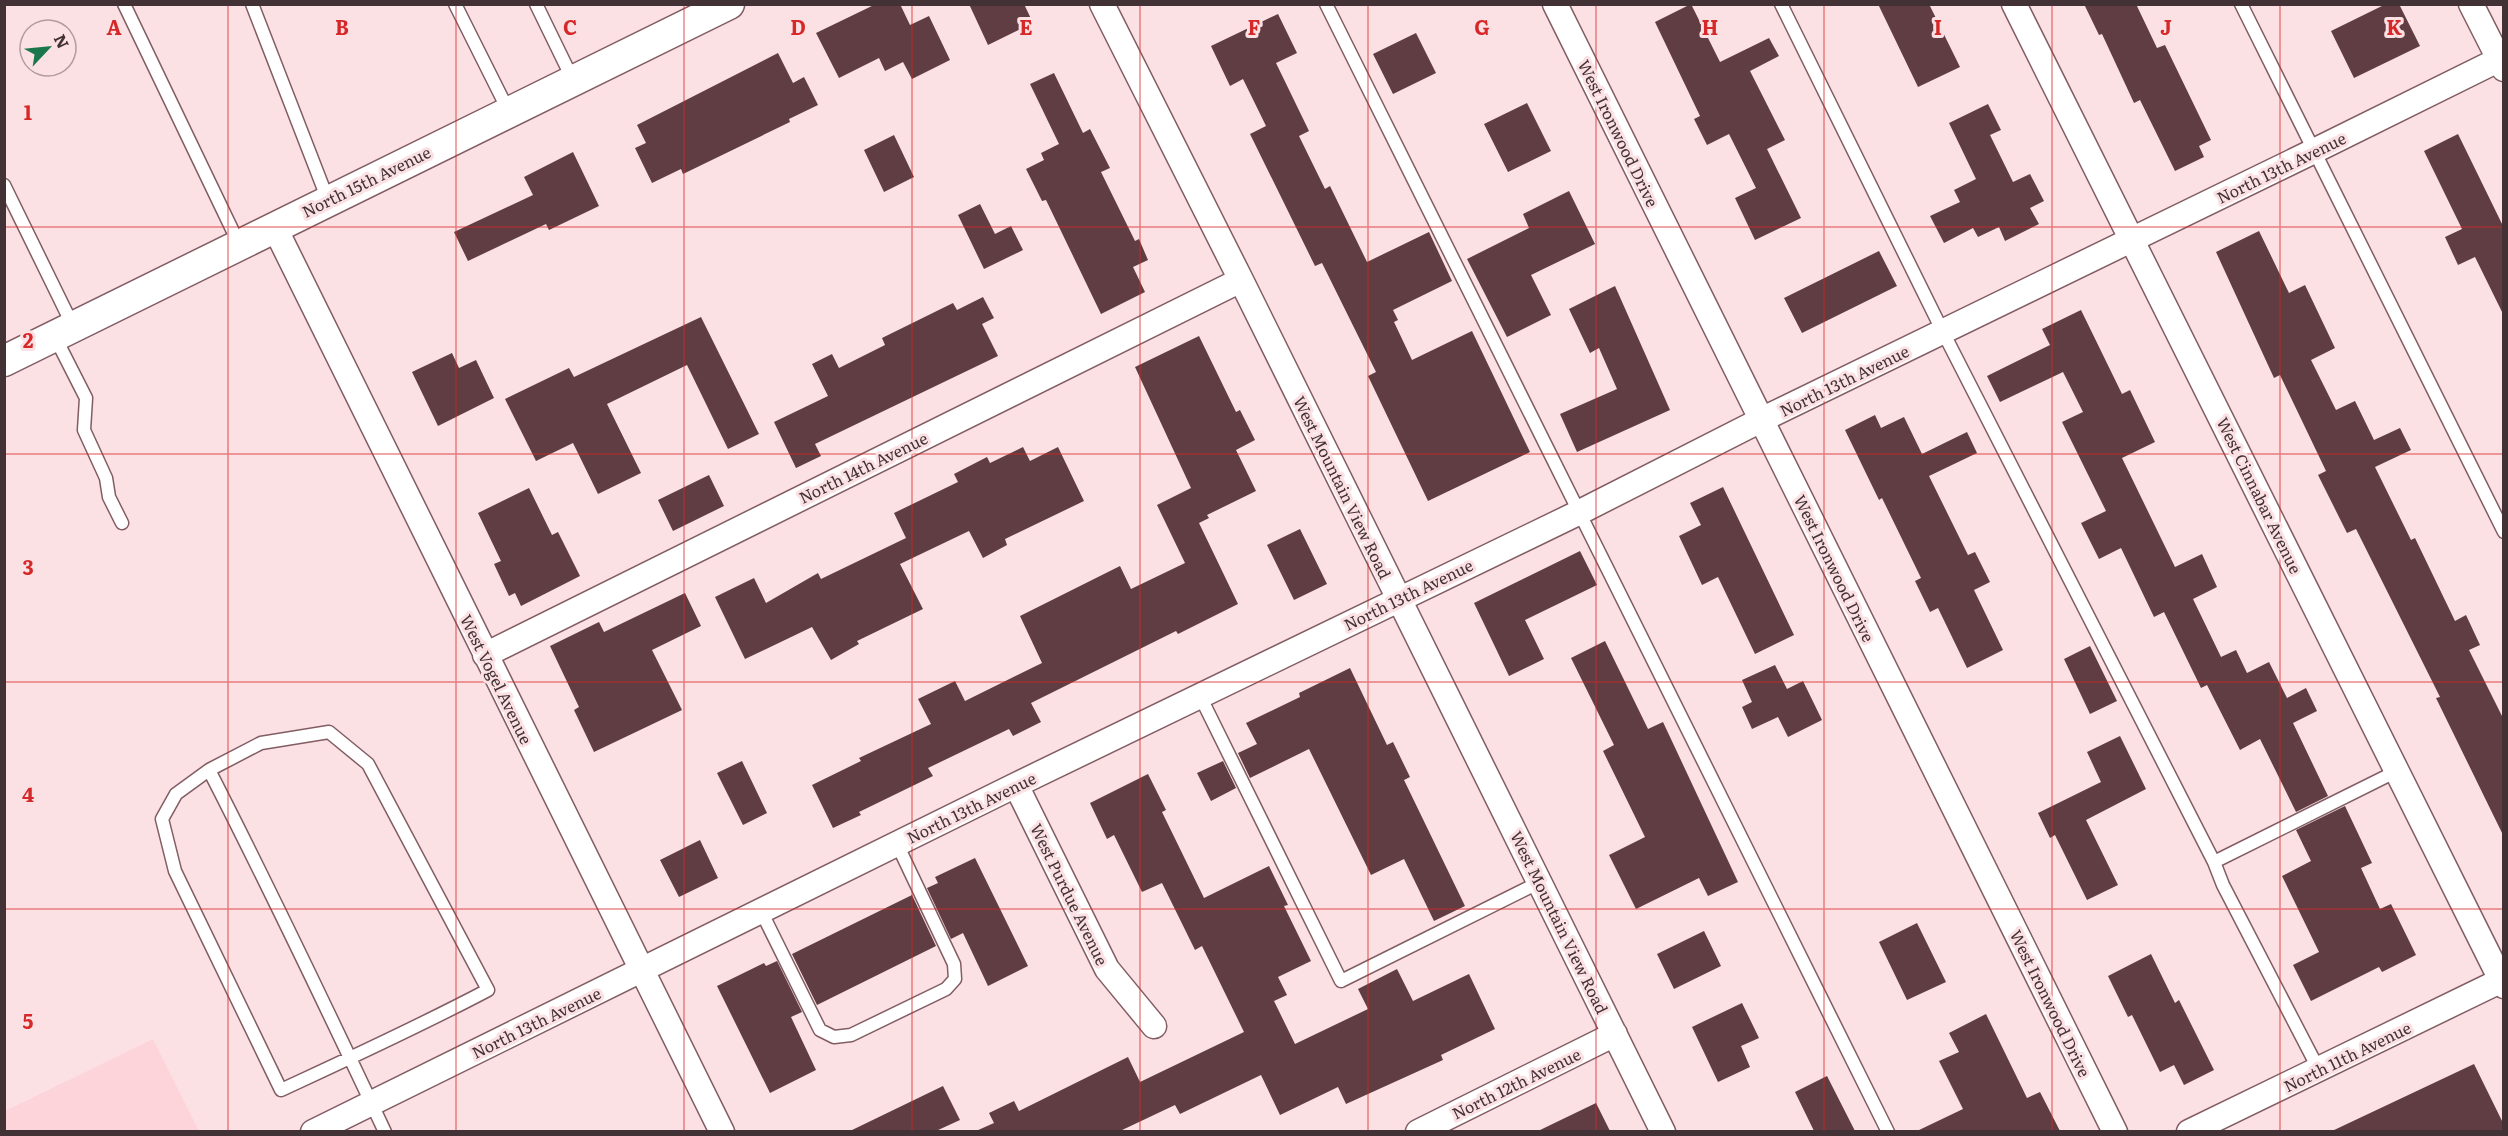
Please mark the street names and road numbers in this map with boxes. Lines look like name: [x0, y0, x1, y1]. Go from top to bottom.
street label: West Ironwood Drive: [1573, 55, 1665, 211]
street label: North 13th Avenue: [2212, 125, 2350, 209]
street label: North 15th Avenue: [298, 139, 434, 223]
street label: North 13th Avenue: [1775, 338, 1913, 422]
street label: West Mountain View Road: [1288, 391, 1398, 583]
street label: West Cinnabar Avenue: [2212, 413, 2308, 577]
street label: North 14th Avenue: [794, 425, 932, 509]
street label: West Ironwood Drive: [1789, 490, 1881, 646]
street label: North 13th Avenue: [1339, 552, 1477, 636]
street label: West Vogel Avenue: [455, 610, 539, 748]
street label: North 13th Avenue: [902, 765, 1040, 849]
street label: West Purdue Avenue: [1025, 819, 1115, 969]
street label: West Mountain View Road: [1505, 826, 1615, 1018]
street label: West Ironwood Drive: [2005, 925, 2097, 1081]
street label: North 13th Avenue: [467, 980, 605, 1064]
street label: North 11th Avenue: [2279, 1015, 2415, 1097]
street label: North 12th Avenue: [1448, 1041, 1584, 1125]

